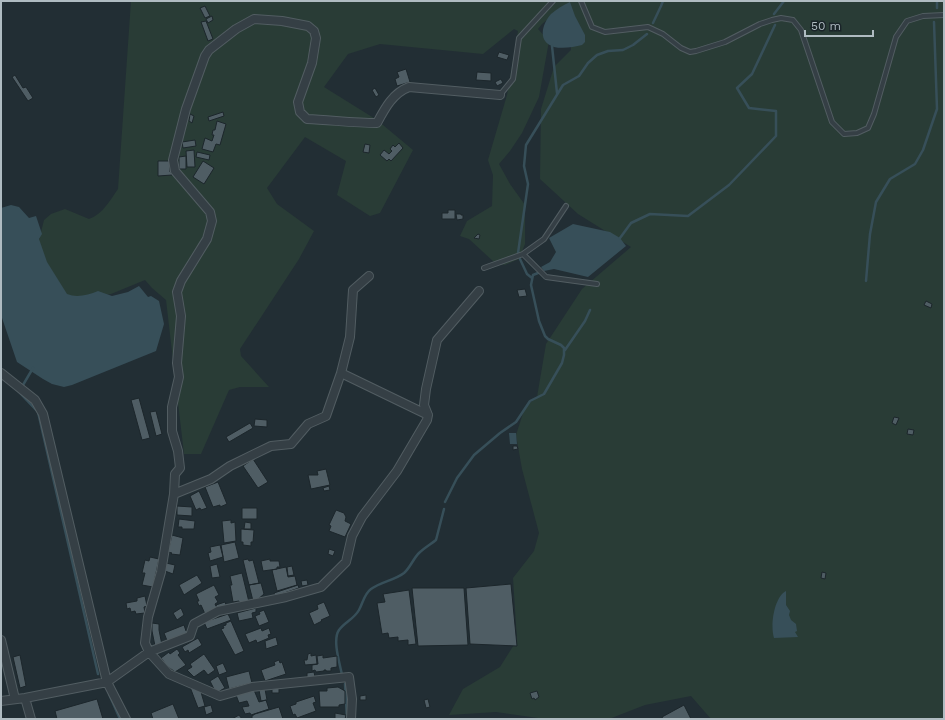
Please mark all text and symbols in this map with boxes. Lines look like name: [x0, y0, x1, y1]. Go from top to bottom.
scale bar: [805, 12, 873, 38]
text: 50 m: [811, 19, 841, 33]

